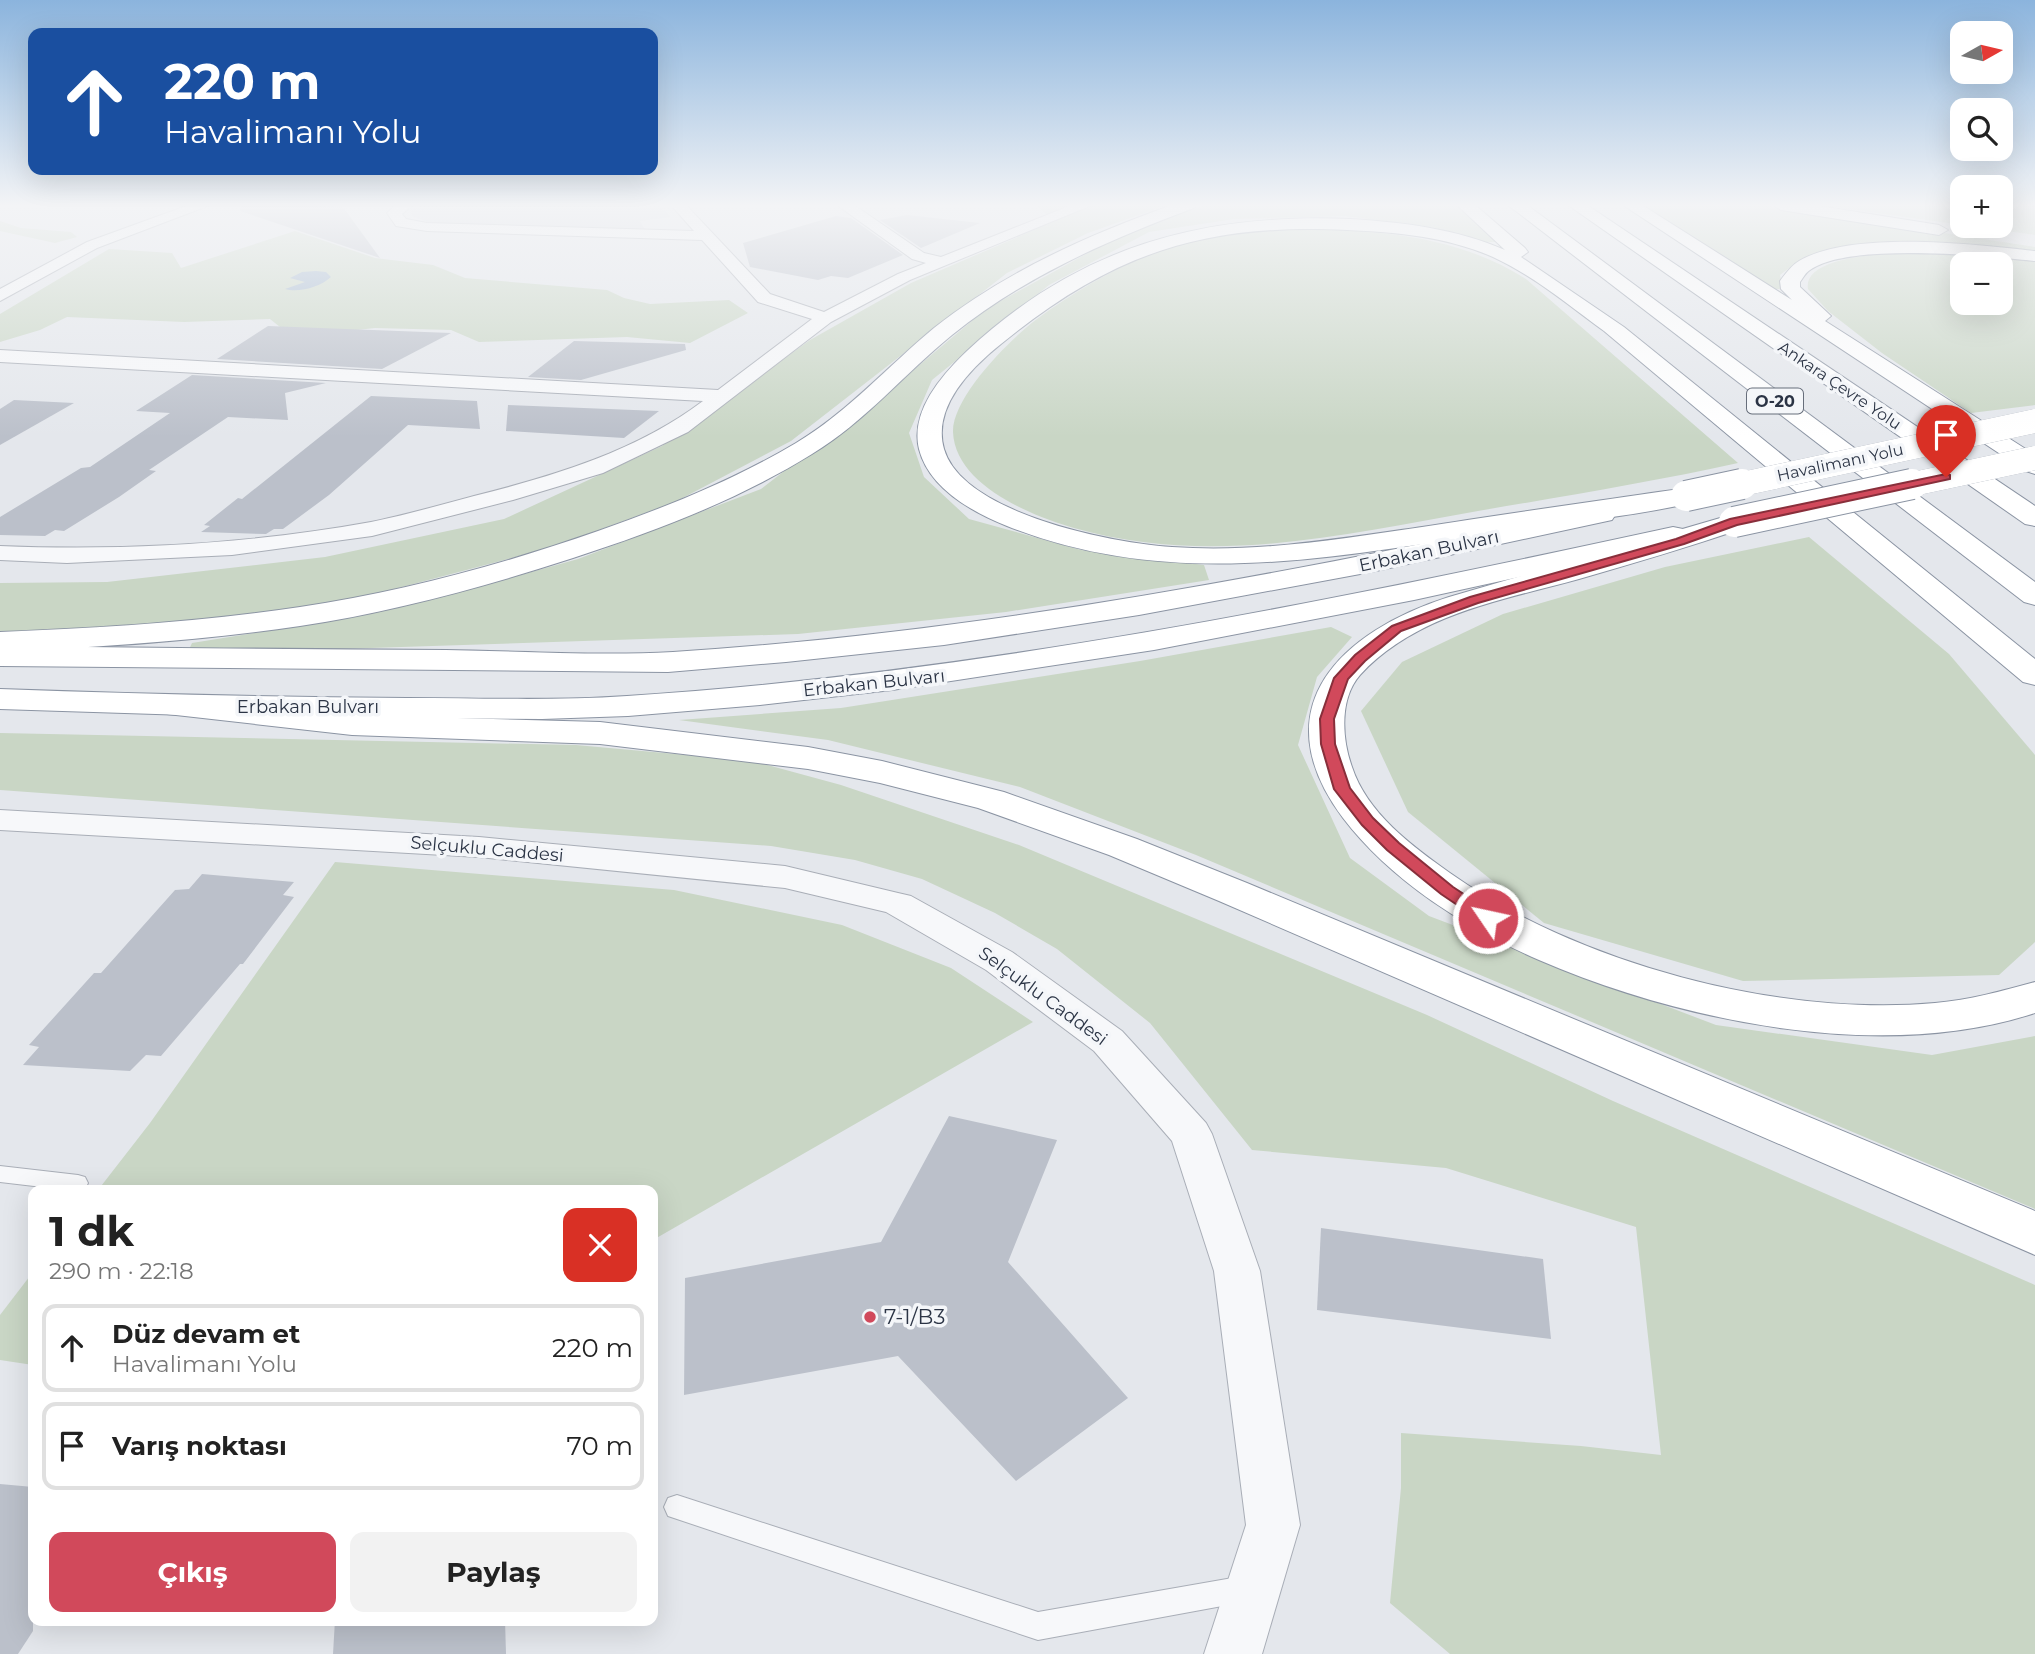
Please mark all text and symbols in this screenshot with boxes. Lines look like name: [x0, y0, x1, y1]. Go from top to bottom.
north arrow: [1950, 21, 2012, 84]
map controls: [1950, 21, 2013, 315]
text: 220 m: [164, 52, 320, 111]
icon: ahead: [49, 56, 140, 147]
button: search: [1950, 98, 2013, 161]
text: Havalimanı Yolu: [164, 112, 421, 151]
button: +: [1950, 175, 2013, 238]
button: −: [1950, 252, 2013, 315]
street label: Ankara Çevre Yolu: [1775, 337, 1905, 434]
road number: O-20: [1747, 388, 1803, 414]
pin: [1916, 405, 1976, 477]
icon: arrive: [1927, 416, 1965, 454]
street label: Havalimanı Yolu: [1775, 440, 1905, 485]
street label: Erbakan Bulvarı: [1357, 525, 1501, 577]
street label: Erbakan Bulvarı: [802, 665, 946, 701]
street label: Erbakan Bulvarı: [237, 696, 379, 718]
street label: Selçuklu Caddesi: [410, 831, 564, 867]
position arrow: [1451, 881, 1525, 955]
street label: Selçuklu Caddesi: [974, 942, 1112, 1050]
text: 1 dk: [49, 1205, 134, 1257]
button: close: [563, 1208, 637, 1282]
text: 290 m · 22:18: [49, 1257, 194, 1285]
place label: 7-1/B3: [884, 1304, 945, 1329]
marker: 7-1/B3: [862, 1309, 878, 1325]
text: Düz devam et: [112, 1318, 300, 1350]
icon: ahead: [53, 1329, 91, 1367]
text: 220 m: [552, 1332, 633, 1364]
text: Havalimanı Yolu: [112, 1350, 297, 1378]
icon: arrive: [53, 1427, 91, 1465]
text: Varış noktası: [112, 1430, 287, 1462]
text: 70 m: [567, 1430, 633, 1462]
button: Çıkış: [49, 1532, 336, 1612]
button: Paylaş: [350, 1532, 637, 1612]

